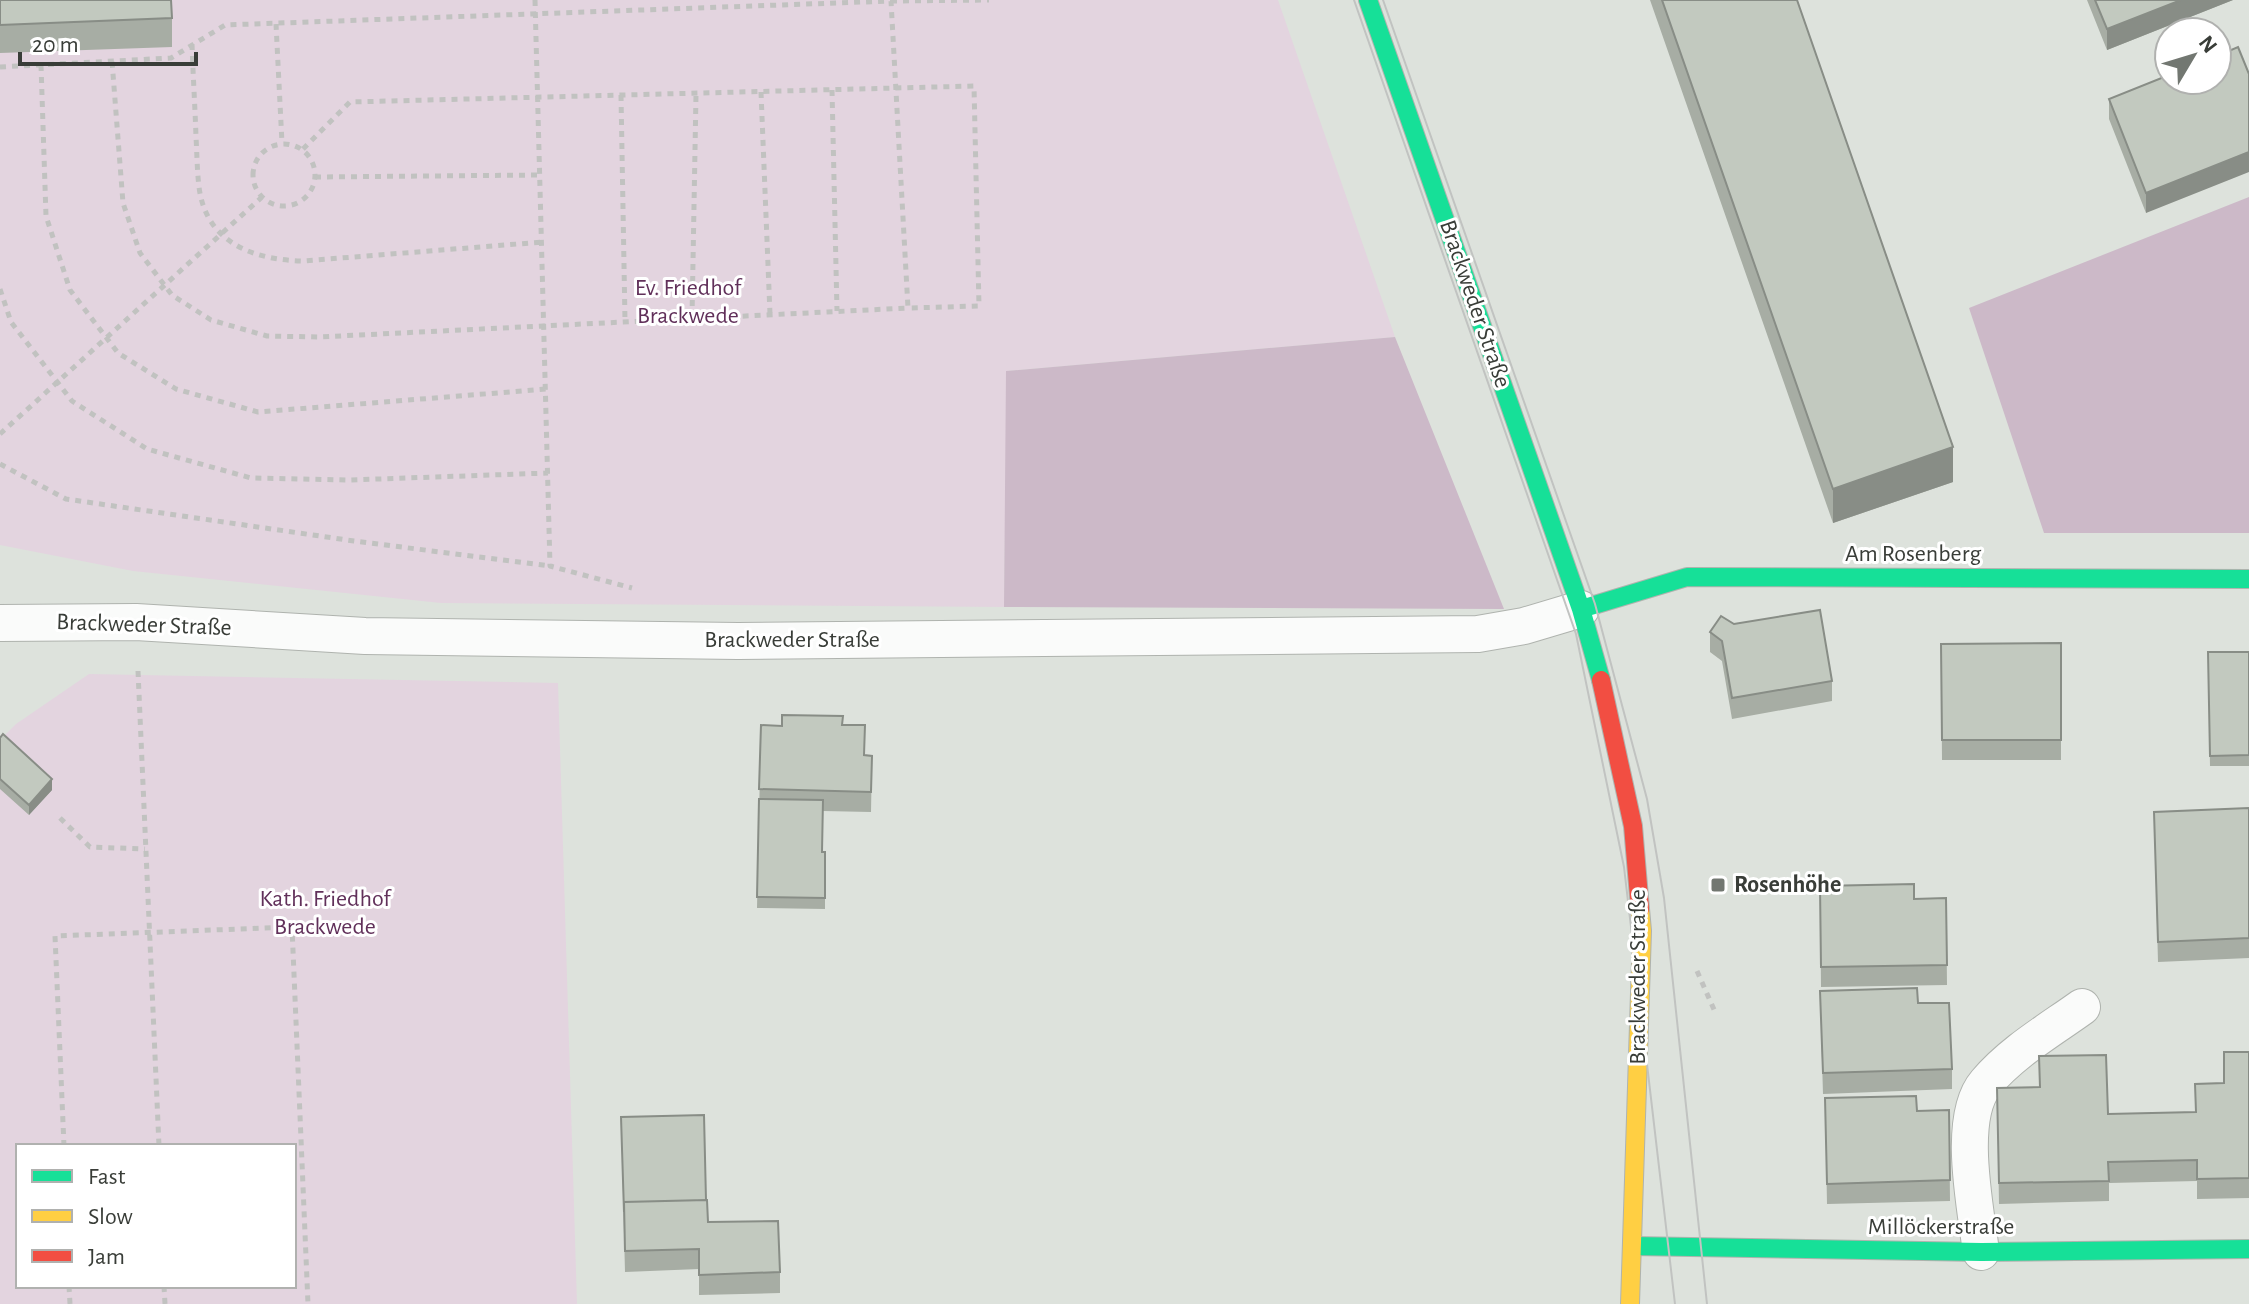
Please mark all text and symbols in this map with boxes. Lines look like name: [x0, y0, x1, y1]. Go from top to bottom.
scale bar: [20, 16, 196, 66]
north arrow: [2153, 16, 2233, 96]
text: N: [2195, 32, 2221, 57]
text: 20 m: [32, 33, 79, 57]
street label: Brackweder Straße: [1435, 217, 1515, 391]
park label: Ev. Friedhof Brackwede: [635, 276, 743, 328]
street label: Am Rosenberg: [1845, 542, 1981, 566]
street label: Brackweder Straße: [56, 610, 232, 640]
street label: Brackweder Straße: [704, 628, 880, 652]
place label: Rosenhöhe: [1734, 873, 1841, 897]
marker: Rosenhöhe: [1709, 876, 1727, 894]
park label: Kath. Friedhof Brackwede: [259, 887, 392, 939]
street label: Brackweder Straße: [1626, 889, 1650, 1065]
legend: [16, 1144, 296, 1288]
text: Fast: [88, 1165, 126, 1189]
text: Slow: [88, 1205, 133, 1229]
street label: Millöckerstraße: [1868, 1215, 2014, 1239]
text: Jam: [88, 1245, 125, 1269]

